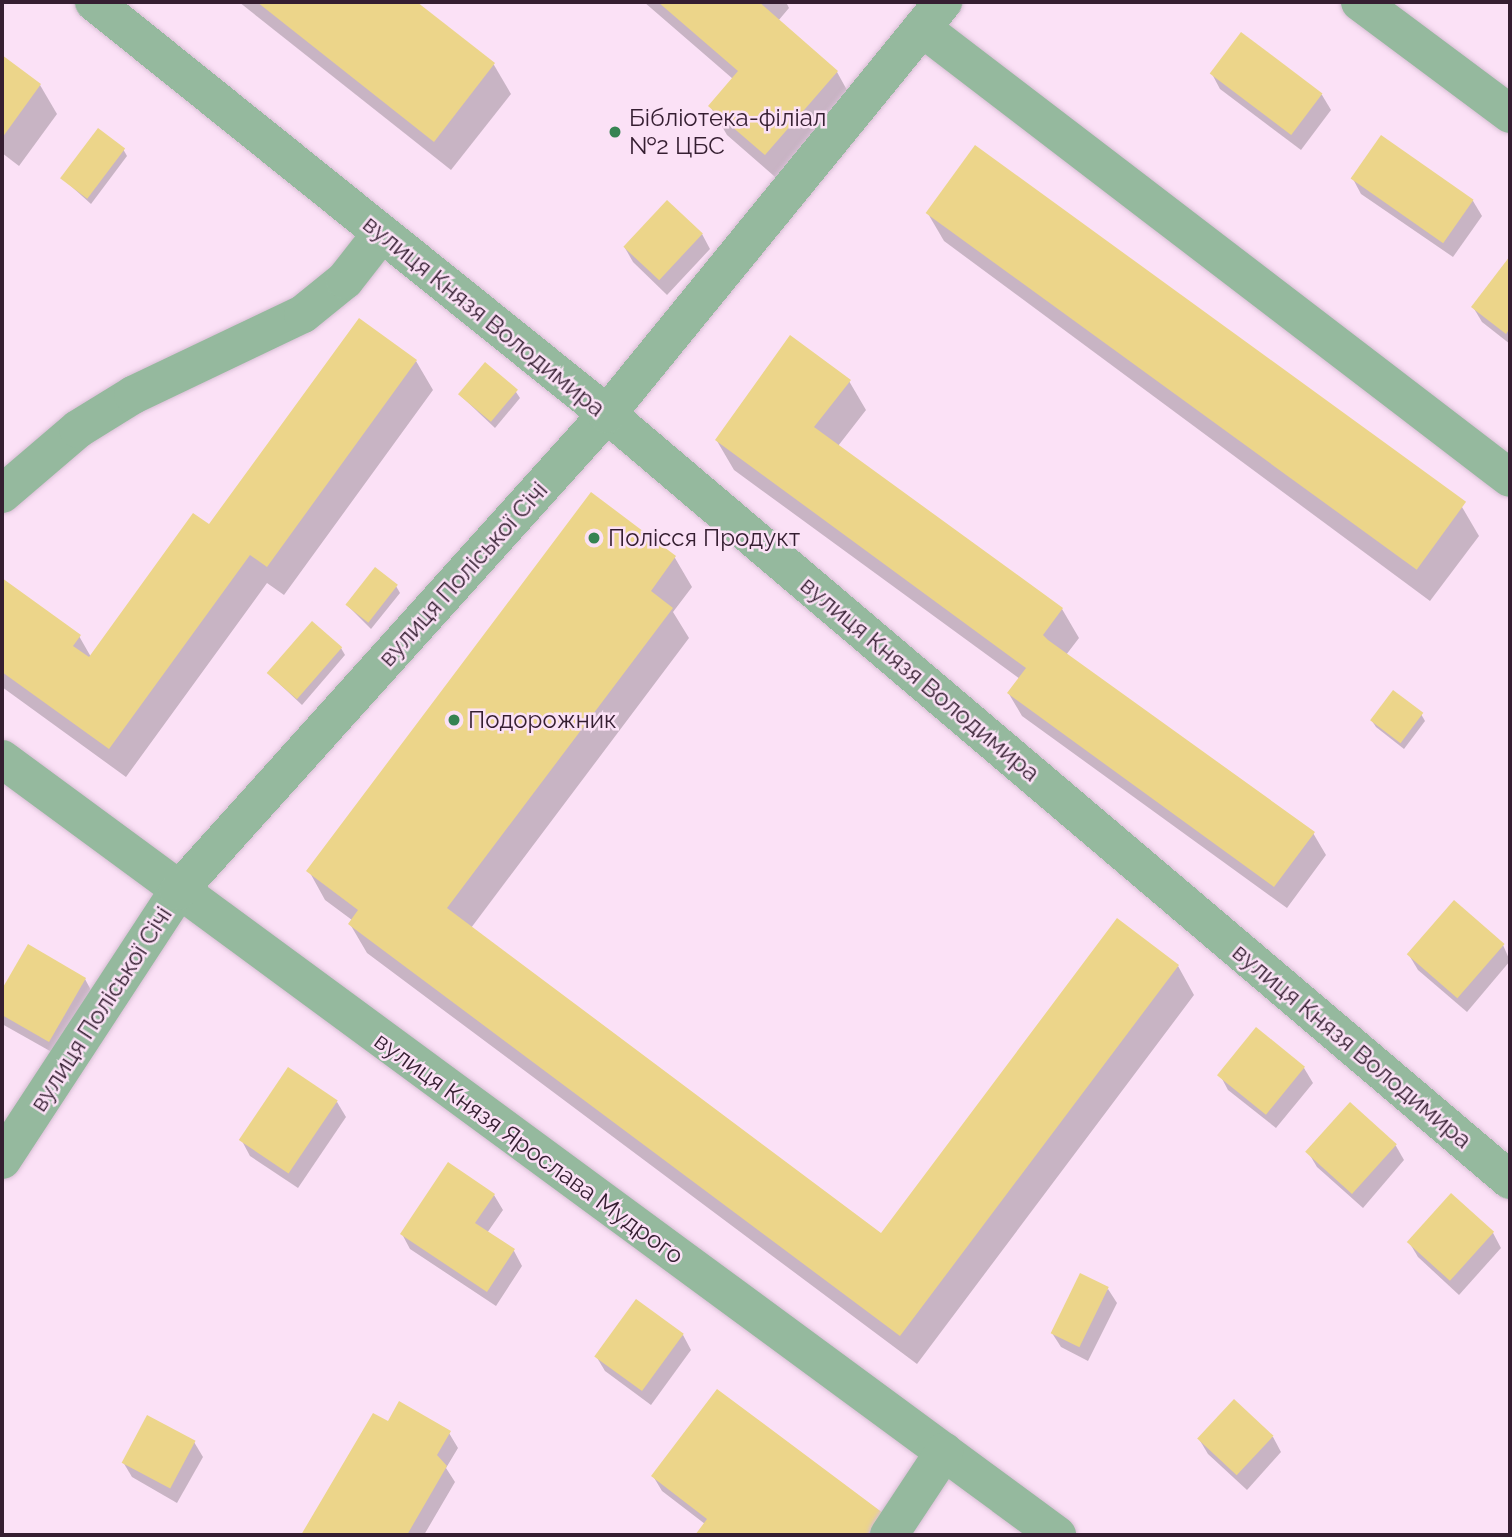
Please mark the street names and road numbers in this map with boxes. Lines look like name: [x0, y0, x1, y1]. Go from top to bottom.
street label: вулиця Князя Володимира: [357, 210, 611, 422]
street label: вулиця Поліської Січі: [373, 476, 553, 672]
street label: вулиця Князя Володимира: [795, 571, 1045, 787]
street label: вулиця Поліської Січі: [24, 901, 178, 1117]
street label: вулиця Князя Володимира: [1227, 938, 1477, 1154]
street label: вулиця Князя Ярослава Мудрого: [369, 1026, 689, 1270]

